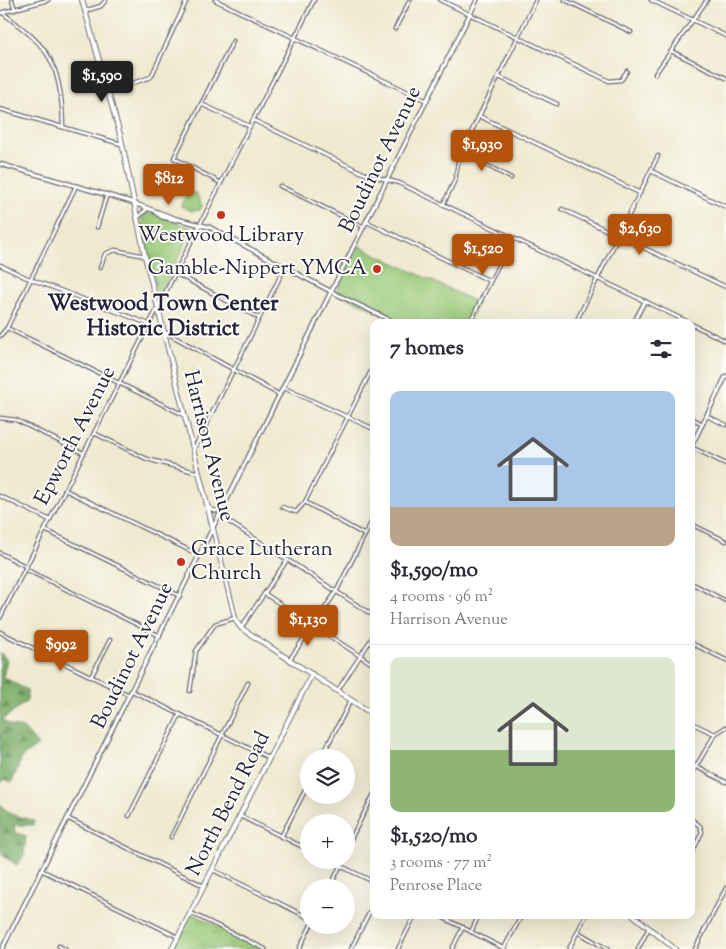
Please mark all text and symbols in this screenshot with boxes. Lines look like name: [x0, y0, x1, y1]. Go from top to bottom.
pin: $1,590: [61, 61, 143, 103]
text: $1,590: [82, 65, 122, 88]
street label: Boudinot Avenue: [332, 81, 430, 239]
pin: $1,930: [441, 130, 523, 172]
text: $1,930: [462, 134, 502, 157]
pin: $812: [139, 164, 199, 206]
text: $812: [154, 168, 184, 191]
marker: Westwood Library: [215, 209, 227, 221]
pin: $2,630: [599, 214, 681, 256]
text: $2,630: [619, 218, 661, 241]
place label: Westwood Library: [138, 221, 305, 251]
pin: $1,520: [442, 234, 524, 276]
text: $1,520: [463, 238, 503, 261]
place label: Gamble-Nippert YMCA: [147, 254, 367, 284]
marker: Gamble-Nippert YMCA: [371, 263, 383, 275]
district label: Westwood Town Center Historic District: [48, 289, 279, 346]
text: 7 homes: [390, 334, 464, 364]
icon: filters: [647, 335, 675, 363]
street label: Epworth Avenue: [28, 361, 124, 511]
street label: Harrison Avenue: [175, 367, 241, 525]
icon: home: [488, 424, 578, 514]
place label: Grace Lutheran Church: [191, 535, 333, 589]
marker: Grace Lutheran Church: [175, 556, 187, 568]
text: $1,590/mo: [390, 556, 478, 586]
street label: Boudinot Avenue: [84, 577, 182, 735]
text: 4 rooms · 96 m²: [390, 586, 493, 609]
pin: $1,130: [267, 604, 349, 647]
text: $1,130: [289, 609, 327, 632]
text: Harrison Avenue: [390, 609, 508, 632]
pin: $992: [31, 630, 91, 672]
text: $992: [45, 634, 77, 657]
icon: home: [488, 689, 578, 779]
street label: North Bend Road: [180, 726, 278, 881]
map controls: [300, 749, 355, 934]
button: layers: [300, 749, 355, 804]
button: +: [300, 814, 355, 869]
text: $1,520/mo: [390, 822, 478, 852]
text: 3 rooms · 77 m²: [390, 852, 492, 875]
text: Penrose Place: [390, 875, 482, 898]
button: −: [300, 879, 355, 934]

